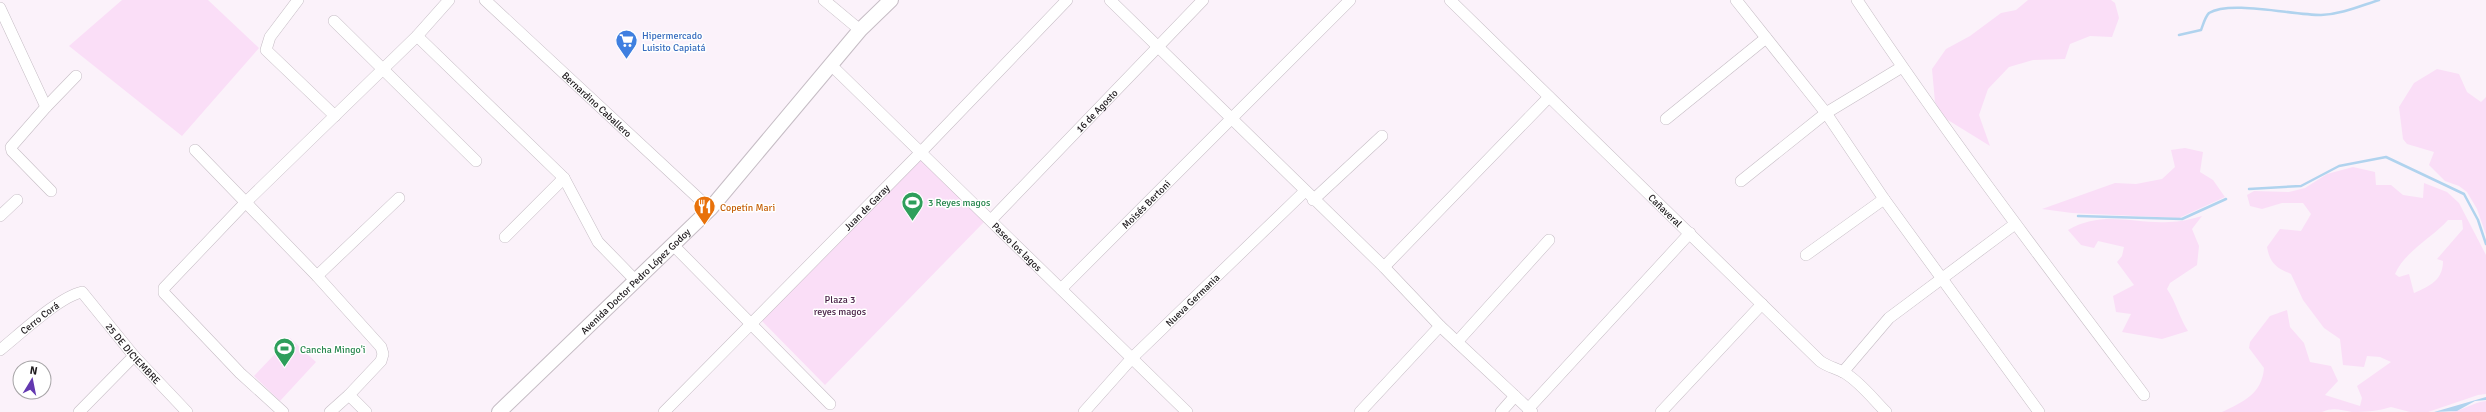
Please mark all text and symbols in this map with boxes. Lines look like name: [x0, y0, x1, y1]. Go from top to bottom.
supermarket icon: Hipermercado Luisito Capiatá: [613, 28, 639, 61]
place label: Hipermercado Luisito Capiatá: [642, 30, 706, 54]
street label: Bernardino Caballero: [559, 70, 634, 140]
street label: 16 de Agosto: [1074, 87, 1121, 135]
street label: Moisés Bertoni: [1120, 178, 1173, 232]
street label: Juan de Garay: [842, 182, 893, 233]
sports icon: 3 Reyes magos: [899, 189, 925, 222]
street label: Cañaveral: [1645, 192, 1684, 230]
restaurant icon: Copetín Mari: [692, 194, 718, 227]
place label: 3 Reyes magos: [928, 197, 991, 209]
place label: Copetín Mari: [720, 202, 775, 214]
street label: Paseo los lagos: [989, 220, 1044, 275]
street label: Avenida Doctor Pedro López Godoy: [579, 226, 693, 337]
street label: Nueva Germania: [1163, 272, 1222, 329]
park label: Plaza 3 reyes magos: [814, 294, 867, 318]
street label: Cerro Corá: [18, 300, 62, 337]
street label: 25 DE DICIEMBRE: [103, 321, 163, 387]
sports icon: Cancha Mingo'i: [272, 336, 298, 369]
place label: Cancha Mingo'i: [300, 344, 365, 356]
north arrow: [12, 360, 52, 400]
text: N: [29, 364, 39, 378]

